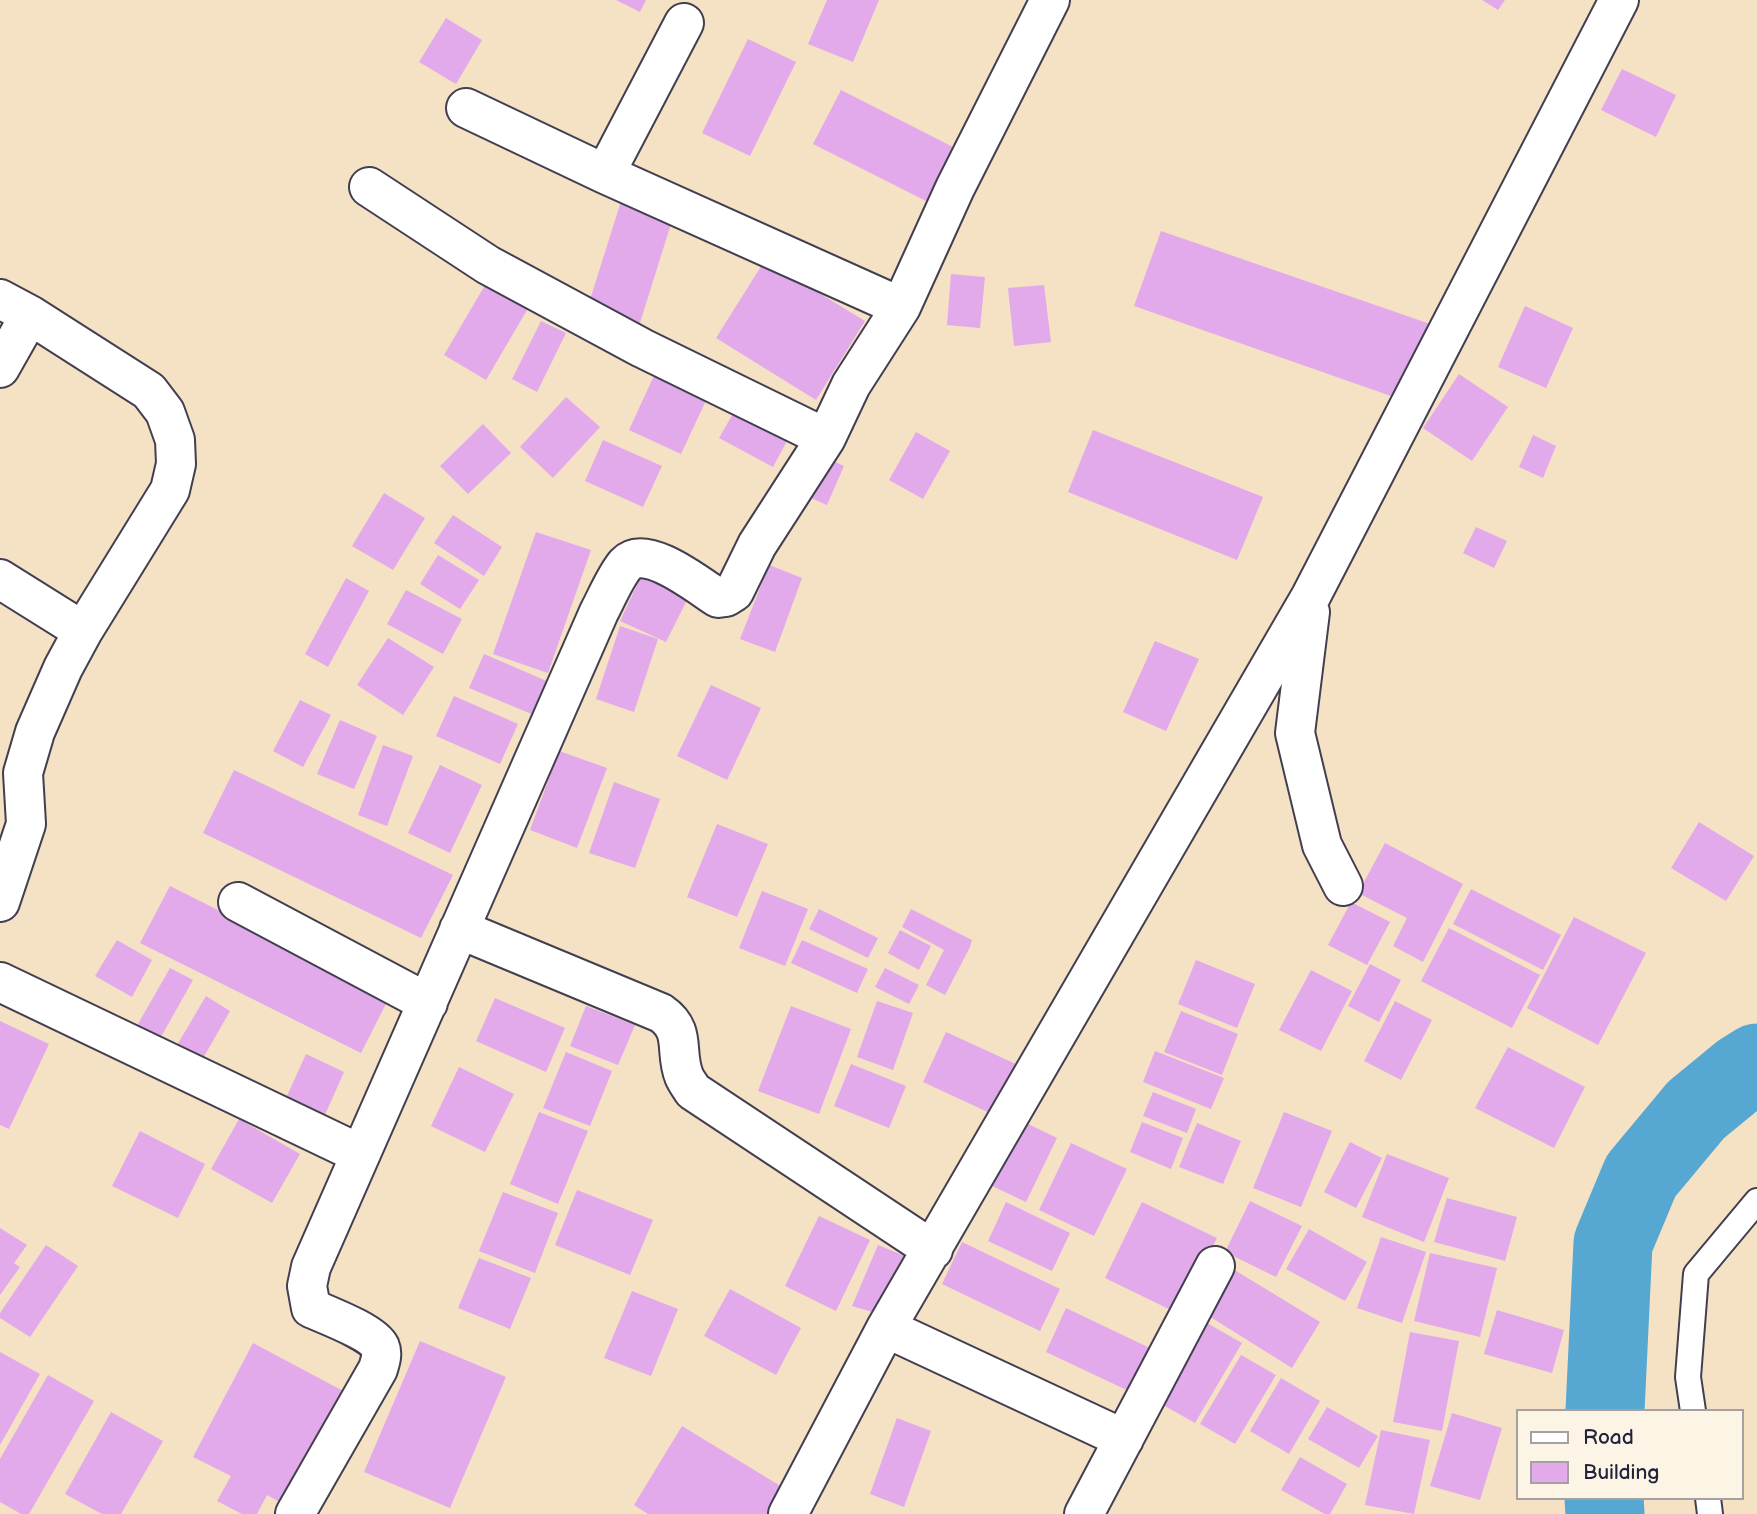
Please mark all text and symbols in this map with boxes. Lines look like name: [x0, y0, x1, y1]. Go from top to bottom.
legend: [1516, 1409, 1743, 1500]
text: Road: [1583, 1425, 1634, 1450]
text: Building: [1583, 1460, 1659, 1485]

